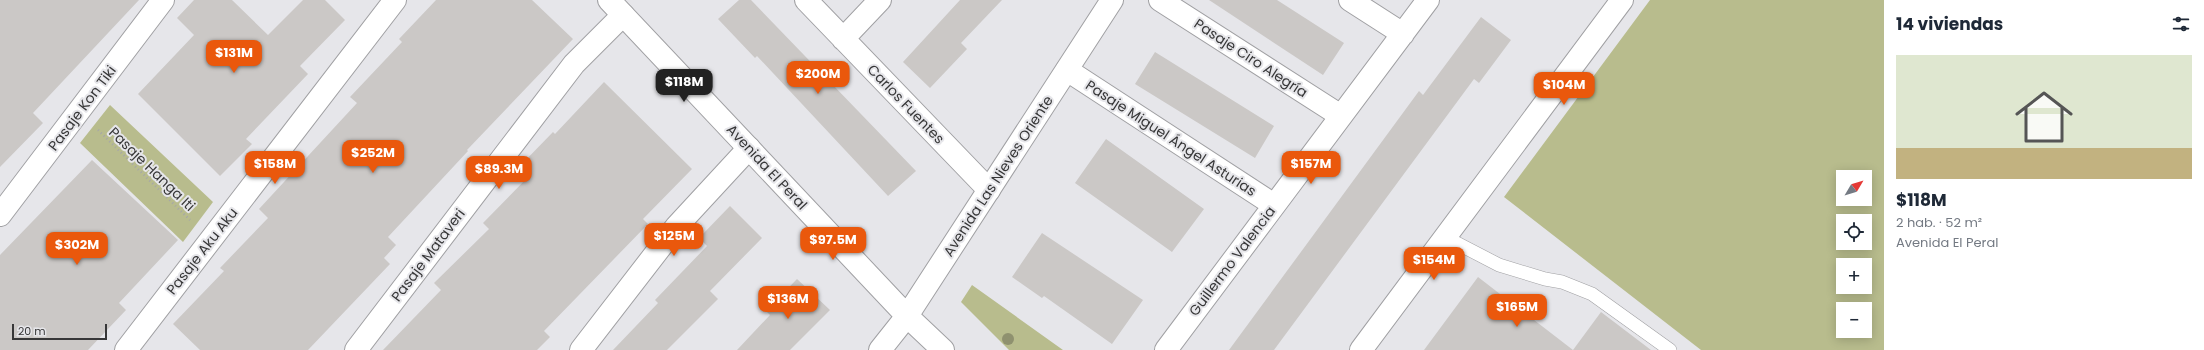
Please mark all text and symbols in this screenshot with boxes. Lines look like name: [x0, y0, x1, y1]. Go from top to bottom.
text: 14 viviendas: [1896, 12, 2003, 36]
icon: filters: [2170, 13, 2192, 35]
street label: Pasaje Ciro Alegría: [1190, 14, 1312, 102]
pin: $131M: [206, 40, 262, 74]
text: $131M: [215, 43, 253, 62]
street label: Carlos Fuentes: [863, 60, 949, 148]
street label: Pasaje Kon Tiki: [43, 61, 121, 155]
pin: $200M: [790, 61, 846, 95]
text: $200M: [796, 64, 840, 83]
pin: $118M: [656, 69, 712, 103]
text: $118M: [665, 72, 703, 91]
pin: $104M: [1536, 72, 1592, 106]
street label: Pasaje Miguel Ángel Asturias: [1082, 75, 1260, 201]
text: $104M: [1543, 75, 1585, 94]
icon: home: [2008, 81, 2080, 153]
street label: Avenida Las Nieves Oriente: [938, 91, 1058, 260]
street label: Avenida El Peral: [722, 120, 812, 214]
street label: Pasaje Hanga Iti: [104, 123, 200, 215]
pin: $252M: [345, 140, 401, 174]
text: $252M: [351, 143, 395, 162]
pin: $158M: [247, 151, 303, 185]
pin: $157M: [1283, 151, 1339, 185]
text: $158M: [254, 154, 296, 173]
text: $157M: [1291, 154, 1331, 173]
pin: $89.3M: [466, 156, 532, 190]
text: $89.3M: [475, 159, 523, 178]
north arrow: [1836, 170, 1872, 206]
map controls: [1836, 170, 1872, 338]
text: $118M: [1896, 188, 1947, 212]
street label: Guillermo Valencia: [1184, 202, 1280, 320]
street label: Pasaje Aku Aku: [162, 203, 242, 299]
street label: Pasaje Mataveri: [386, 204, 470, 306]
text: 2 hab. · 52 m²: [1896, 213, 1982, 232]
button: locate: [1836, 214, 1872, 250]
pin: $125M: [646, 223, 702, 257]
text: $125M: [653, 226, 695, 245]
pin: $97.5M: [800, 227, 866, 261]
text: $97.5M: [809, 230, 857, 249]
pin: $302M: [49, 232, 105, 266]
text: Avenida El Peral: [1896, 233, 1998, 252]
text: $302M: [55, 235, 99, 254]
pin: $154M: [1406, 247, 1462, 281]
text: $154M: [1413, 250, 1455, 269]
button: +: [1836, 258, 1872, 294]
pin: $136M: [760, 286, 816, 320]
text: $136M: [767, 289, 809, 308]
pin: $165M: [1489, 294, 1545, 328]
text: $165M: [1496, 297, 1538, 316]
button: −: [1836, 302, 1872, 338]
scale bar: [12, 322, 107, 341]
text: 20 m: [18, 323, 46, 339]

